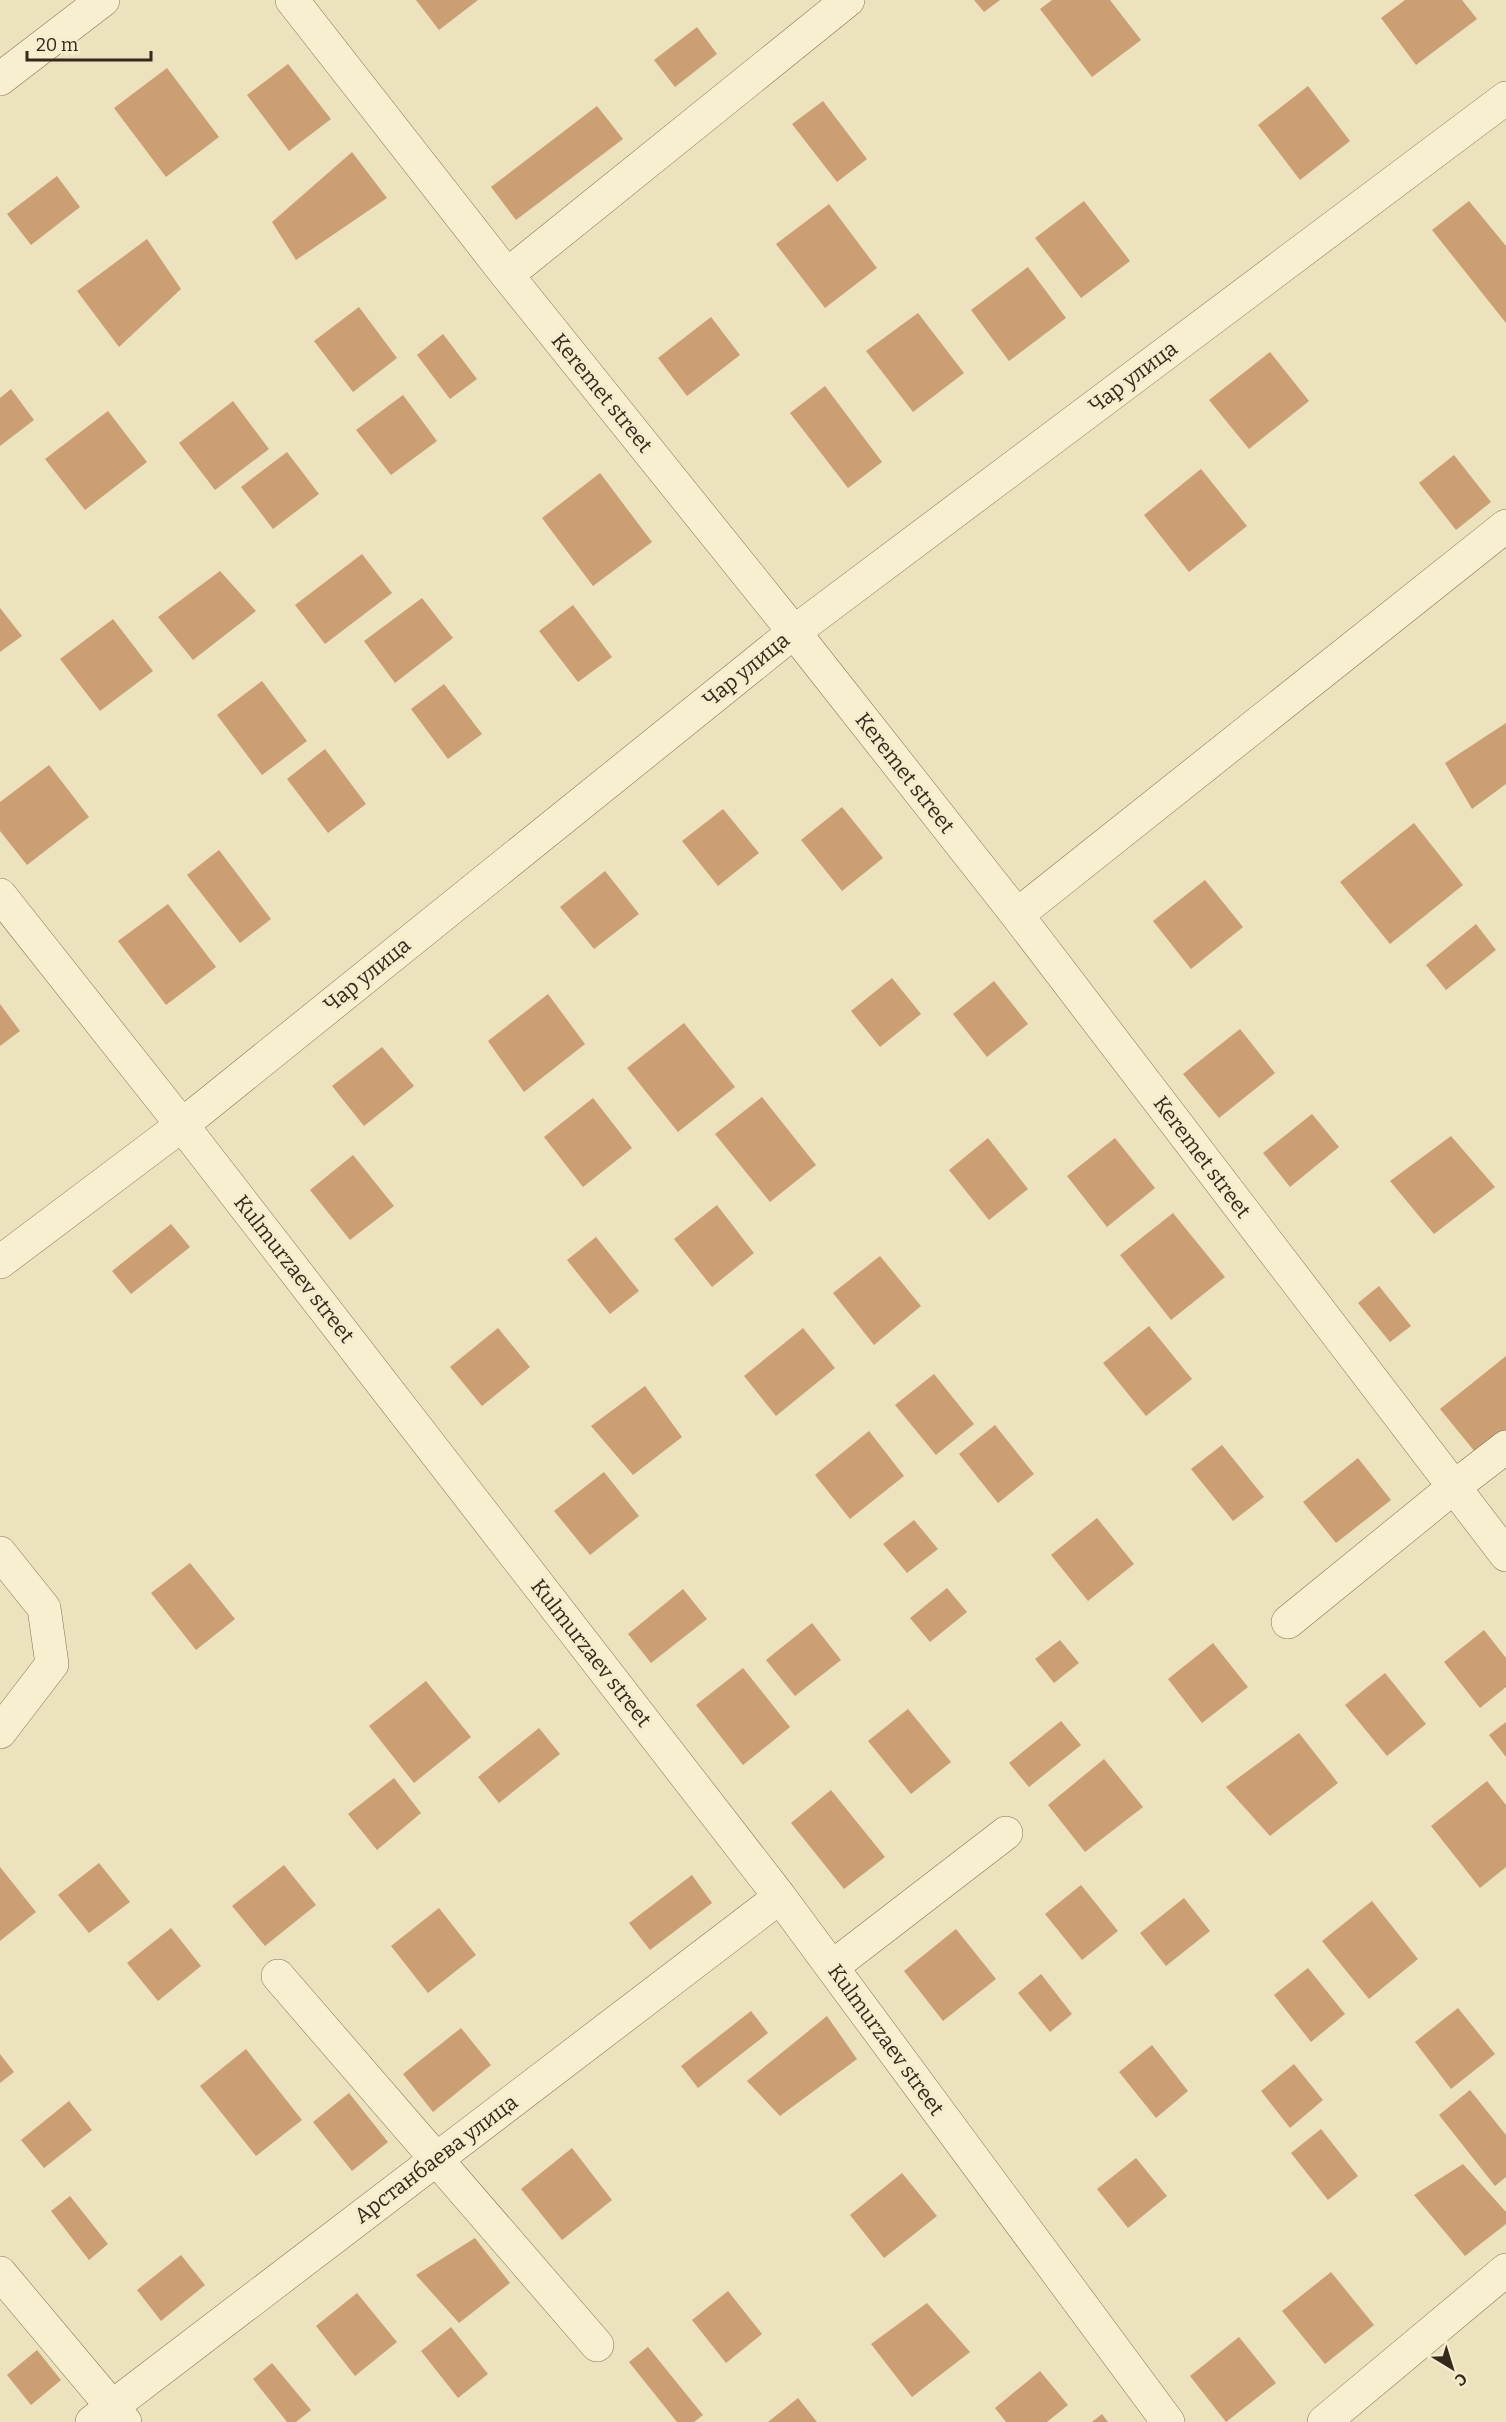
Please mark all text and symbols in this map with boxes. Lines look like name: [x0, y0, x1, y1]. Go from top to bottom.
scale bar: [27, 24, 152, 62]
text: 20 m: [36, 34, 78, 56]
street label: Keremet street: [546, 328, 658, 458]
street label: Чар улица: [1084, 335, 1183, 419]
street label: Чар улица: [697, 627, 795, 713]
street label: Keremet street: [850, 707, 960, 839]
street label: Чар улица: [318, 932, 416, 1018]
street label: Keremet street: [1148, 1091, 1257, 1223]
street label: Kulmurzaev street: [228, 1190, 360, 1348]
street label: Kulmurzaev street: [525, 1574, 657, 1732]
street label: Kulmurzaev street: [822, 1959, 950, 2121]
street label: Арстанбаева улица: [349, 2089, 523, 2229]
north arrow: [1422, 2338, 1482, 2398]
text: С: [1451, 2369, 1471, 2390]

